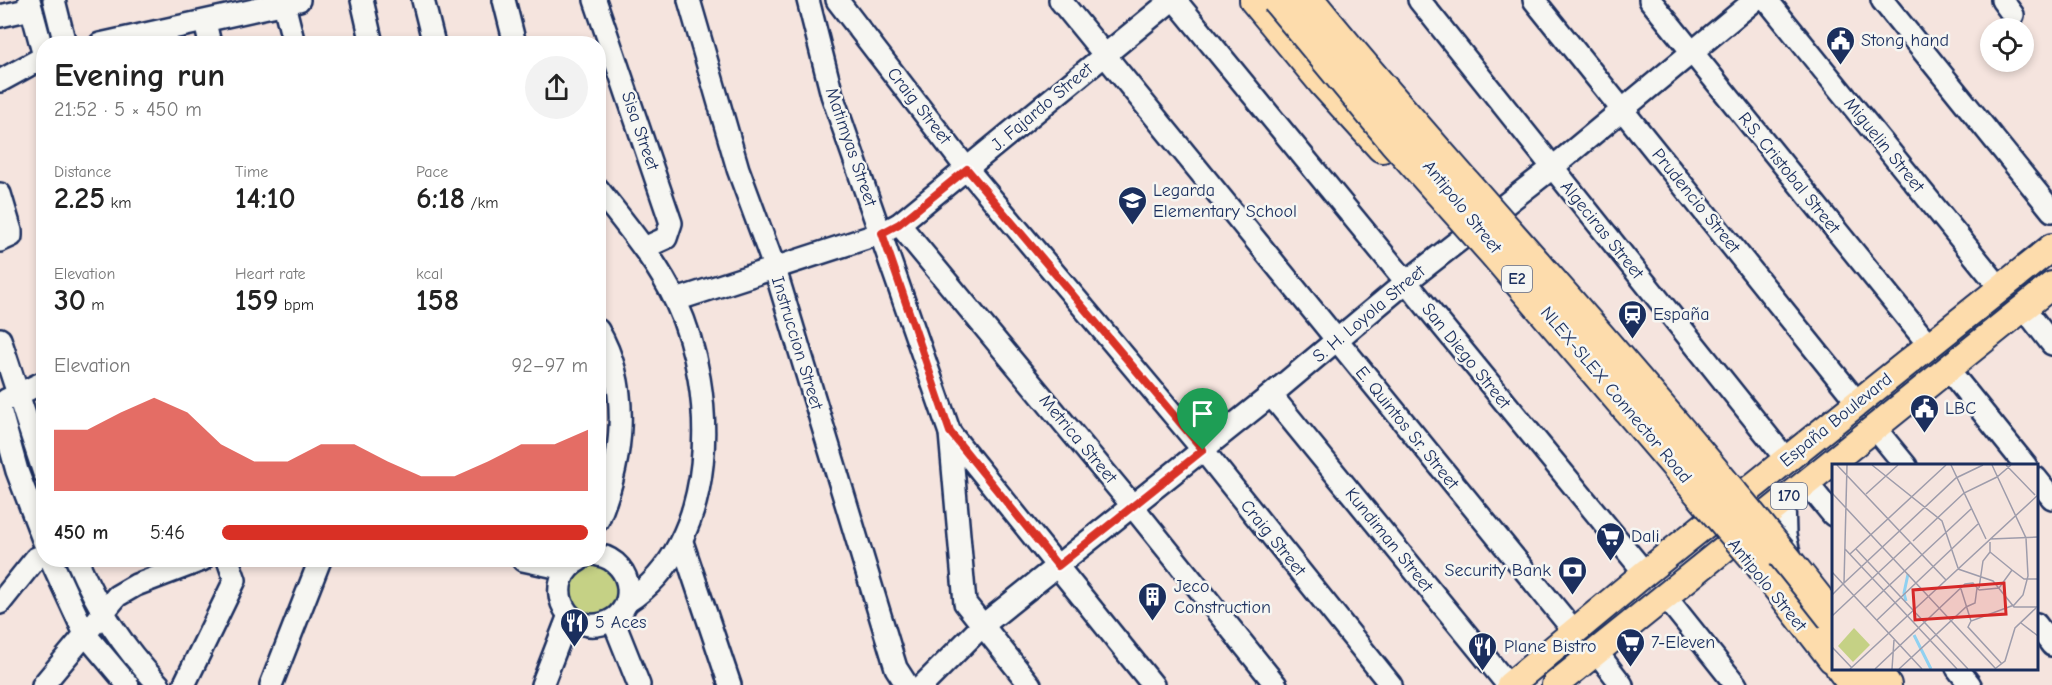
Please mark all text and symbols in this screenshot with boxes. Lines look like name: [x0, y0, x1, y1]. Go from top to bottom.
map controls: [1980, 18, 2034, 72]
button: locate: [1980, 18, 2034, 72]
public building icon: Stong hand: [1824, 24, 1856, 66]
place label: Stong hand: [1861, 30, 1949, 51]
text: Evening run: [54, 56, 225, 94]
button: share: [525, 56, 588, 119]
street label: J. Fajardo Street: [987, 58, 1098, 156]
street label: Craig Street: [882, 63, 956, 149]
street label: Matimyas Street: [821, 85, 881, 210]
street label: Sisa Street: [617, 89, 664, 174]
street label: Miguelin Street: [1839, 93, 1929, 197]
text: 21:52 · 5 × 450 m: [54, 98, 202, 121]
street label: R.S. Cristobal Street: [1734, 108, 1845, 239]
street label: Prudencio Street: [1647, 145, 1745, 258]
street label: Antipolo Street: [1418, 156, 1506, 258]
text: Distance: [54, 163, 111, 181]
text: Time: [235, 163, 268, 181]
text: Pace: [416, 163, 448, 181]
street label: Algeciras Street: [1556, 177, 1649, 284]
place label: Legarda Elementary School: [1153, 180, 1297, 222]
text: 2.25: [54, 181, 105, 216]
text: 14:10: [235, 181, 296, 216]
text: 6:18: [416, 181, 465, 216]
school or university icon: Legarda Elementary School: [1116, 184, 1148, 226]
text: km: [105, 194, 132, 212]
text: /km: [465, 194, 498, 212]
street label: S. H. Loyola Street: [1309, 260, 1430, 367]
text: Elevation: [54, 265, 115, 283]
text: Heart rate: [235, 265, 306, 283]
text: kcal: [416, 265, 443, 283]
road number: E2: [1502, 266, 1532, 292]
street label: Instruccion Street: [767, 274, 827, 413]
text: 30: [54, 283, 86, 318]
text: 159: [235, 283, 278, 318]
text: 158: [416, 283, 459, 318]
text: m: [86, 296, 105, 314]
text: bpm: [278, 296, 314, 314]
station icon: España: [1616, 298, 1648, 340]
street label: San Diego Street: [1417, 299, 1516, 414]
street label: NLEX-SLEX Connector Road: [1536, 303, 1696, 487]
place label: España: [1653, 304, 1709, 325]
text: Elevation: [54, 354, 131, 377]
text: 92–97 m: [512, 354, 588, 377]
street label: E. Quintos Sr. Street: [1351, 362, 1464, 494]
street label: España Boulevard: [1776, 368, 1896, 472]
pin: [1177, 388, 1228, 450]
street label: Metrica Street: [1035, 390, 1122, 488]
public building icon: LBC: [1908, 392, 1940, 434]
icon: arrive: [1186, 397, 1219, 430]
place label: LBC: [1945, 398, 1976, 419]
inset map: [1832, 464, 2037, 670]
road number: 170: [1771, 483, 1807, 509]
street label: Kundiman Street: [1341, 484, 1438, 597]
street label: Craig Street: [1236, 496, 1311, 581]
supermarket icon: Dali: [1594, 520, 1626, 562]
text: 450 m: [54, 521, 108, 544]
text: 5:46: [150, 521, 185, 544]
place label: Dali: [1631, 526, 1660, 547]
street label: Antipolo Street: [1723, 534, 1811, 636]
bank icon: Security Bank: [1556, 554, 1588, 596]
place label: Security Bank: [1445, 560, 1551, 581]
place label: Jeco Construction: [1174, 576, 1271, 618]
building icon: Jeco Construction: [1137, 580, 1169, 622]
restaurant icon: 5 Aces: [558, 606, 590, 648]
place label: 5 Aces: [595, 612, 646, 633]
supermarket icon: 7-Eleven: [1614, 626, 1646, 668]
restaurant icon: Plane Bistro: [1467, 630, 1499, 672]
place label: 7-Eleven: [1651, 632, 1715, 653]
place label: Plane Bistro: [1504, 636, 1597, 657]

